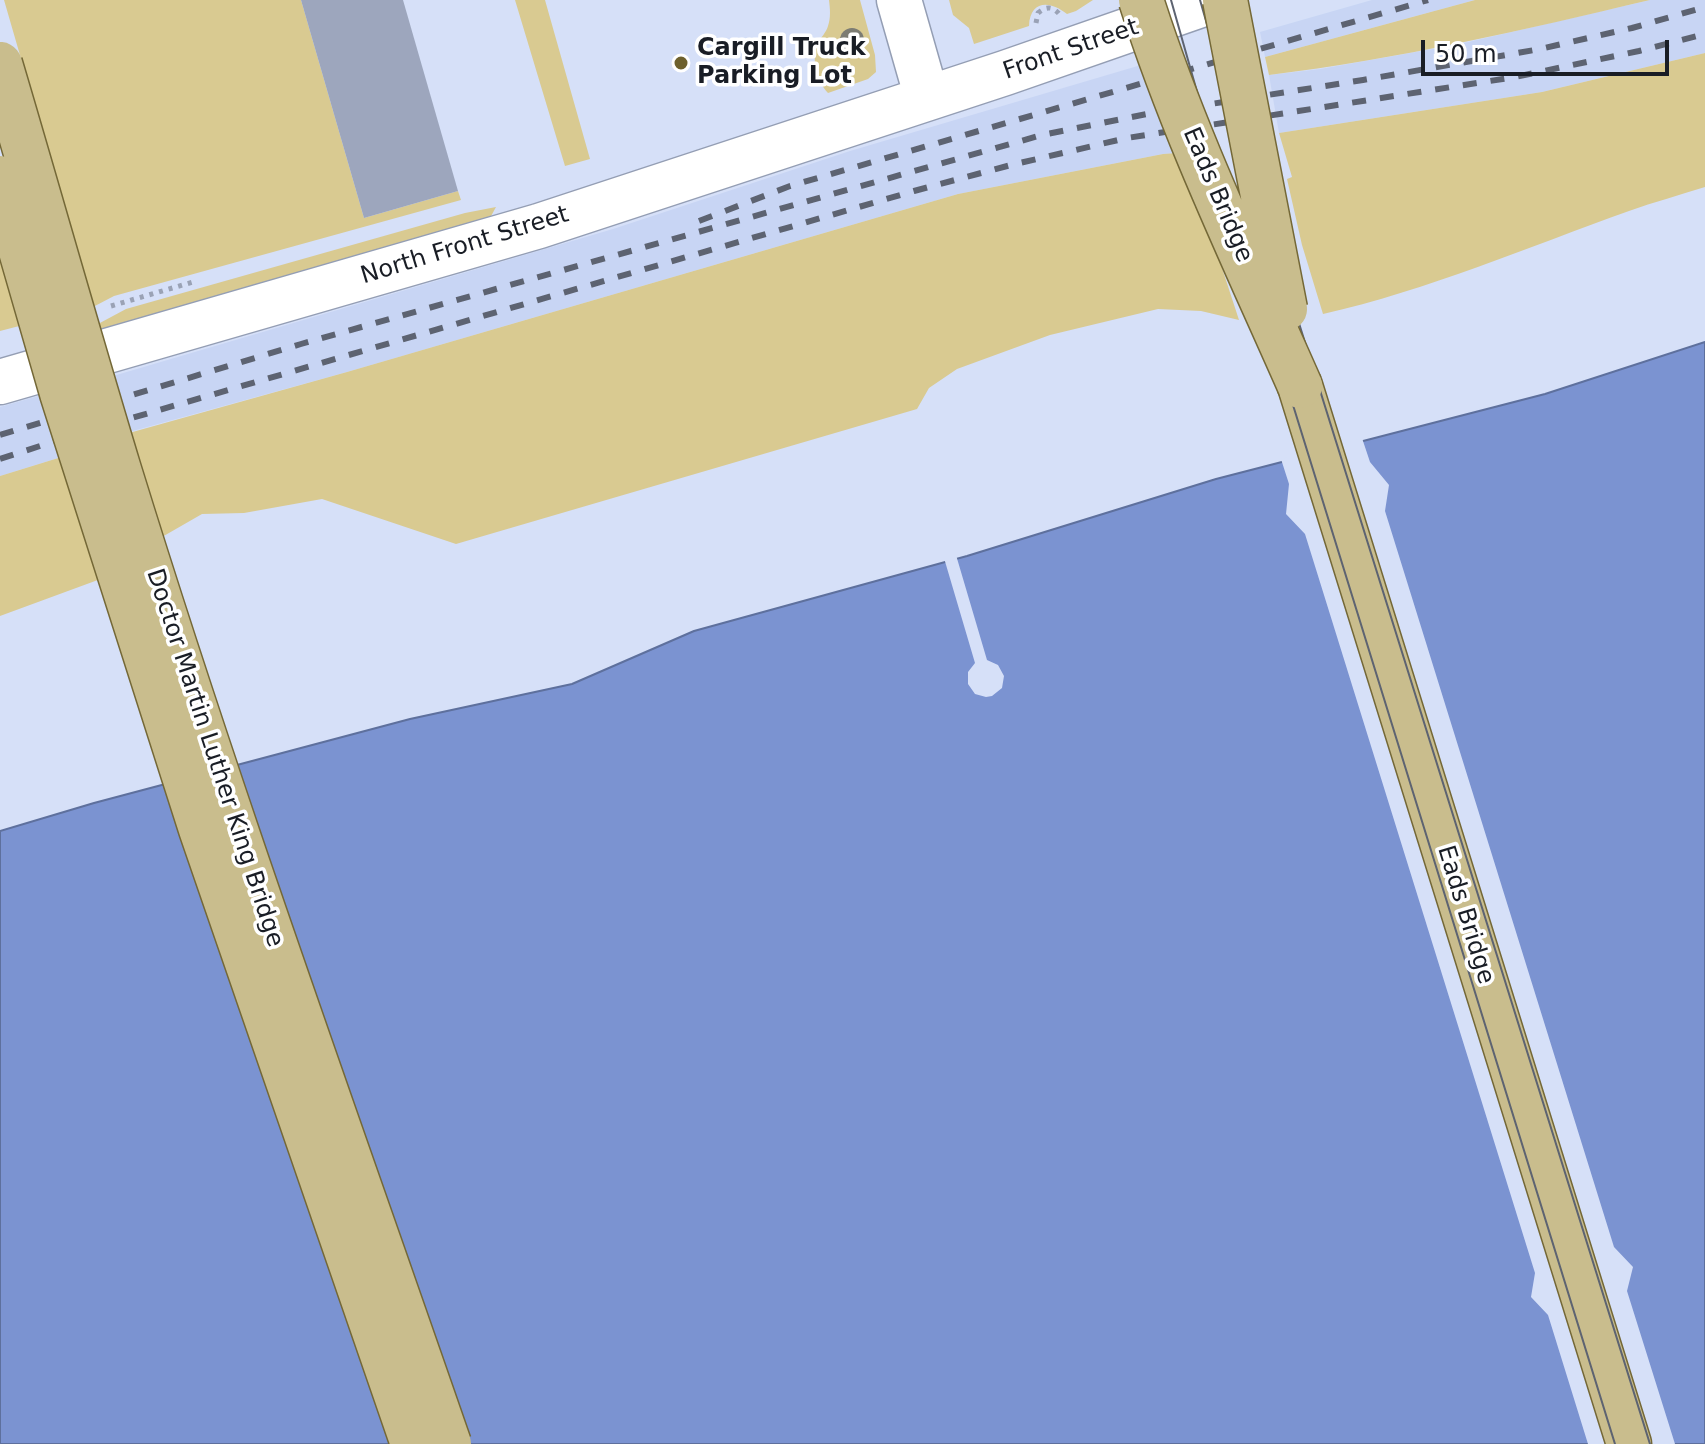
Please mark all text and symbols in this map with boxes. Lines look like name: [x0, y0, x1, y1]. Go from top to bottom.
street label: Front Street: [1000, 13, 1142, 87]
scale bar: [1425, 24, 1673, 74]
place label: Cargill Truck Parking Lot: [697, 35, 866, 91]
text: 50 m: [1435, 40, 1497, 68]
marker: Cargill Truck Parking Lot: [672, 54, 690, 72]
street label: Eads Bridge: [1176, 123, 1258, 267]
street label: North Front Street: [358, 201, 572, 291]
street label: Doctor Martin Luther King Bridge: [139, 565, 289, 951]
street label: Eads Bridge: [1430, 842, 1500, 988]

